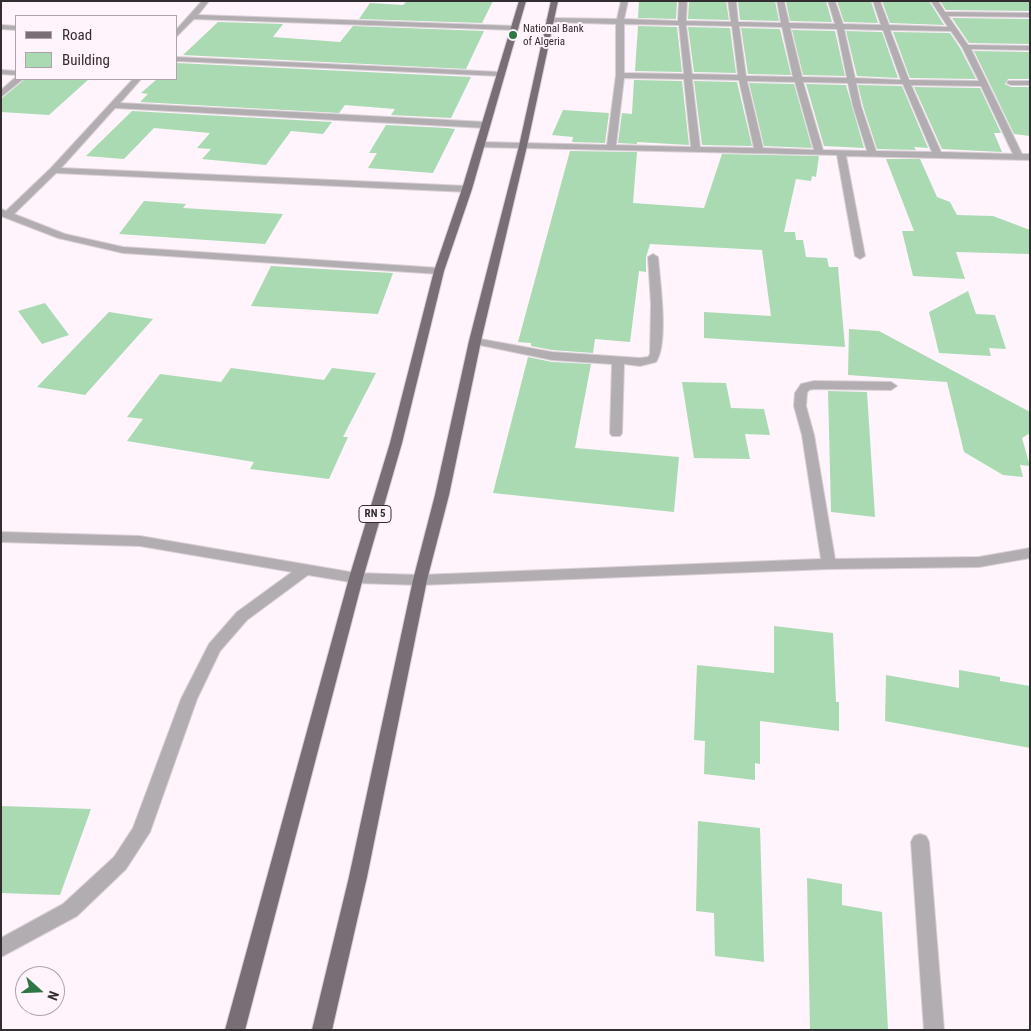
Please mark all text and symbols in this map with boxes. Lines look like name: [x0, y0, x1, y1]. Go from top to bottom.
legend: [15, 15, 178, 80]
place label: National Bank of Algeria: [523, 22, 584, 48]
text: Road: [62, 26, 92, 44]
marker: National Bank of Algeria: [507, 29, 519, 41]
text: Building: [62, 51, 110, 69]
road number: RN 5: [359, 506, 391, 522]
north arrow: [15, 966, 65, 1016]
text: N: [44, 989, 62, 1003]

